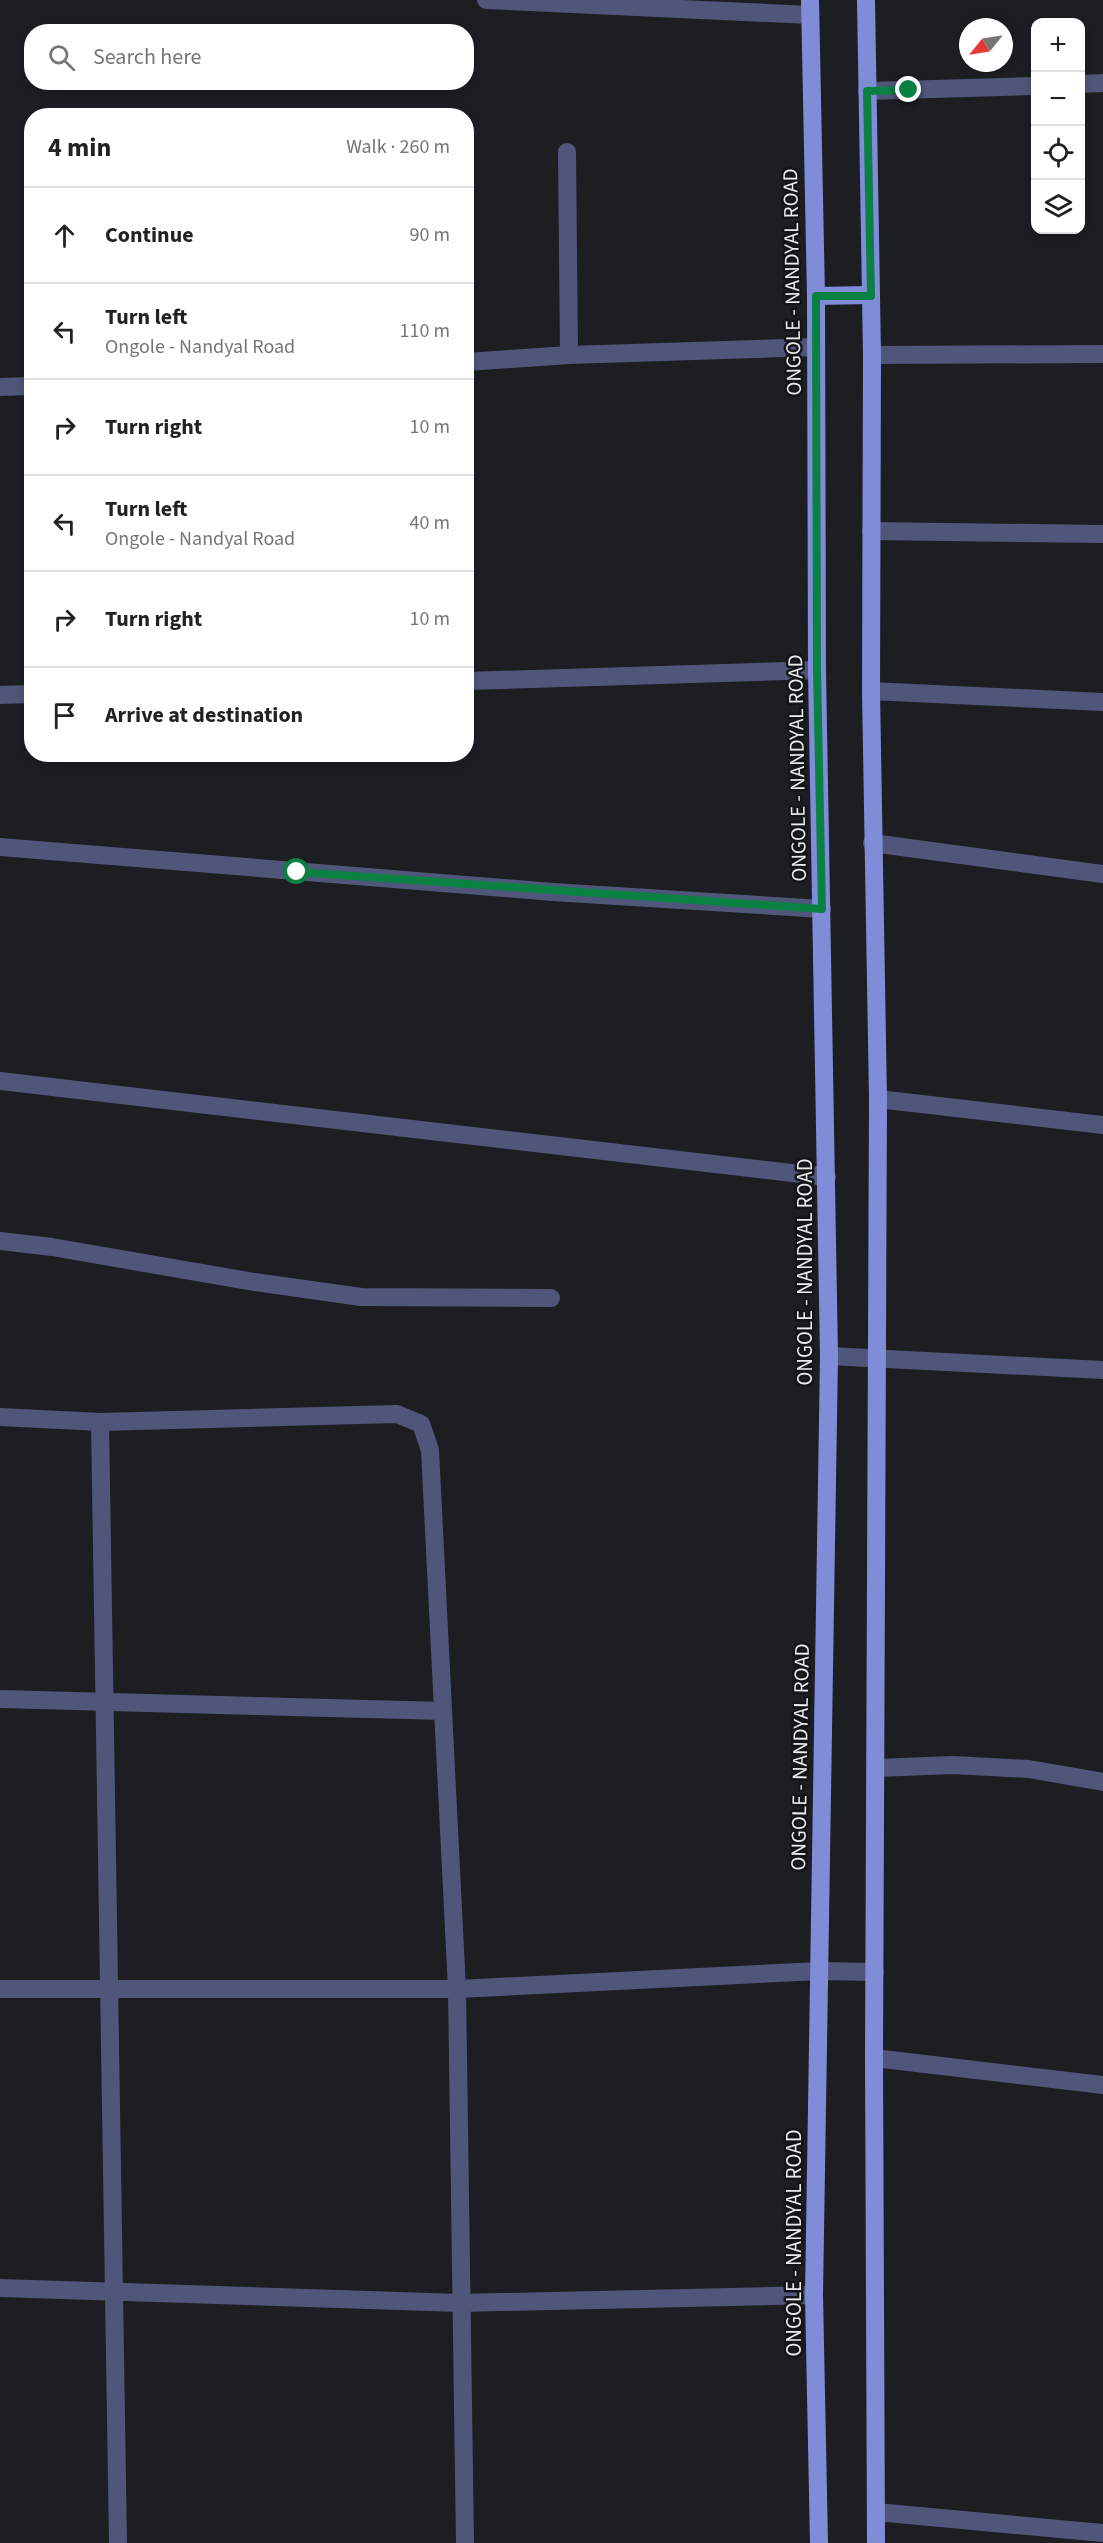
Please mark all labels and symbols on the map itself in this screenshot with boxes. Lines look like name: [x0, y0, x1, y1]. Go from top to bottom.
north arrow: [959, 18, 1013, 72]
route end: [895, 76, 921, 102]
street label: ONGOLE - NANDYAL ROAD: [775, 168, 809, 396]
street label: ONGOLE - NANDYAL ROAD: [780, 654, 814, 882]
route start: [283, 858, 309, 884]
street label: ONGOLE - NANDYAL ROAD: [790, 1158, 820, 1386]
street label: ONGOLE - NANDYAL ROAD: [783, 1643, 817, 1871]
street label: ONGOLE - NANDYAL ROAD: [779, 2129, 809, 2357]

